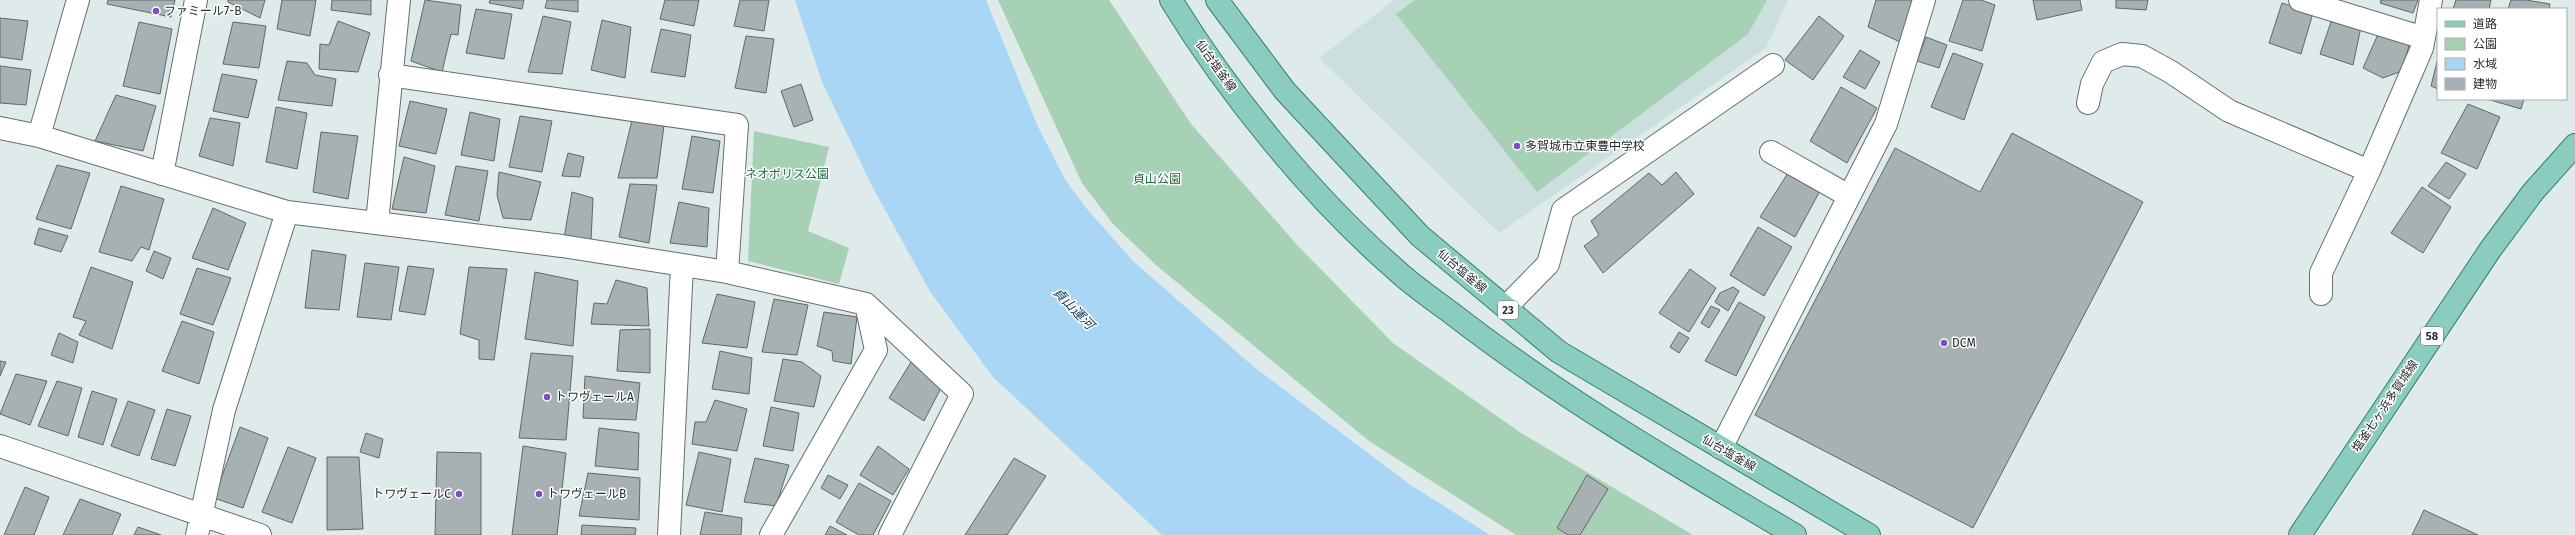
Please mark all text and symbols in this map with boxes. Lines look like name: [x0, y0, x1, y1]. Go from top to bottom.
place label: ファミール7-B: [164, 4, 241, 18]
marker: ファミール7-B: [151, 6, 161, 16]
legend: [2437, 8, 2567, 100]
text: 道路: [2473, 17, 2497, 31]
text: 公園: [2473, 37, 2497, 51]
street label: 仙台塩釜線: [1193, 38, 1239, 94]
text: 水域: [2473, 57, 2497, 71]
text: 建物: [2473, 77, 2497, 91]
place label: 多賀城市立東豊中学校: [1525, 139, 1645, 153]
marker: 多賀城市立東豊中学校: [1512, 141, 1522, 151]
park label: ネオポリス公園: [745, 167, 829, 181]
park label: 貞山公園: [1133, 172, 1181, 186]
street label: 仙台塩釜線: [1435, 246, 1489, 296]
water label: 貞山運河: [1050, 284, 1099, 334]
road number: 23: [1498, 301, 1518, 319]
road number: 58: [2421, 327, 2443, 345]
place label: DCM: [1952, 336, 1976, 350]
marker: DCM: [1939, 338, 1949, 348]
street label: 塩釜七ヶ浜多賀城線: [2349, 357, 2421, 455]
place label: トワヴェールA: [555, 390, 634, 404]
marker: トワヴェールA: [542, 392, 552, 402]
street label: 仙台塩釜線: [1700, 432, 1758, 474]
place label: トワヴェールC: [372, 487, 451, 501]
place label: トワヴェールB: [547, 487, 626, 501]
marker: トワヴェールC: [454, 489, 464, 499]
marker: トワヴェールB: [534, 489, 544, 499]

